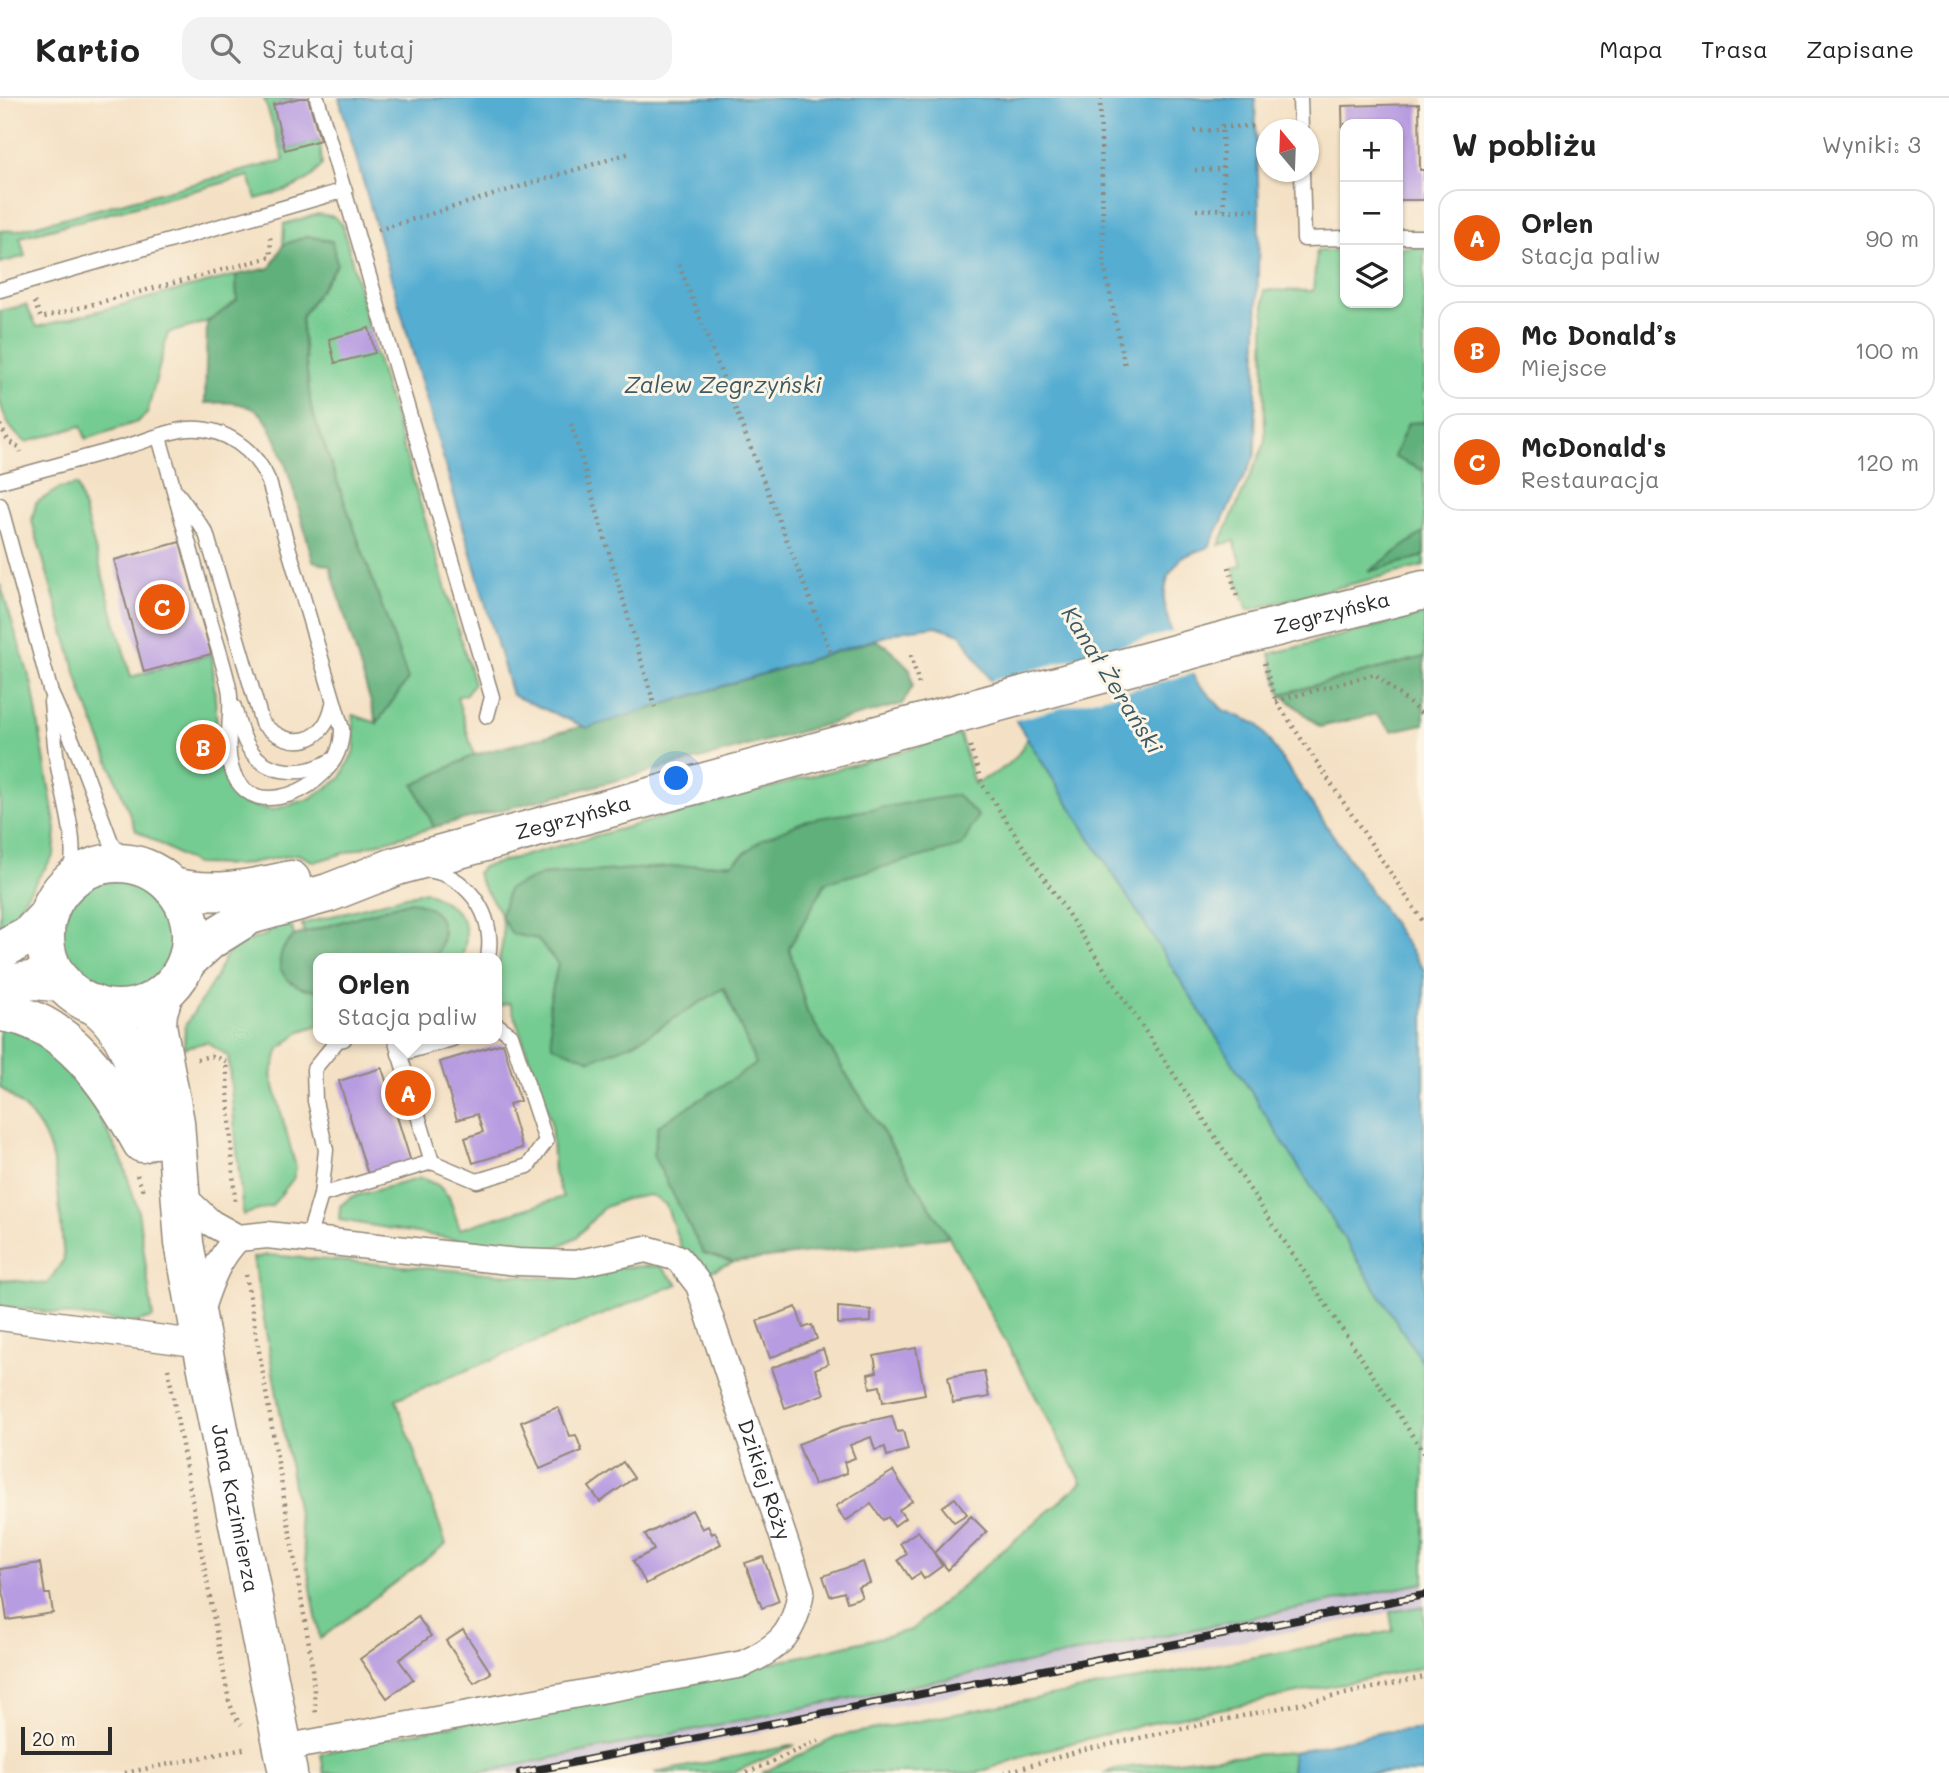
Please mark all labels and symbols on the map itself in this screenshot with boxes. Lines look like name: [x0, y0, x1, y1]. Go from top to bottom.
north arrow: [1256, 119, 1319, 182]
water label: Zalew Zegrzyński: [624, 369, 822, 399]
pin: C: [139, 581, 185, 633]
street label: Zegrzyńska: [1271, 584, 1392, 639]
water label: Kanał Żerański: [1055, 600, 1170, 759]
pin: B: [180, 721, 226, 773]
your location: [659, 761, 693, 795]
street label: Zegrzyńska: [512, 788, 634, 845]
pin: A: [385, 1067, 431, 1119]
street label: Dzikiej Róży: [733, 1416, 798, 1543]
street label: Jana Kazimierza: [206, 1421, 266, 1595]
scale bar: [21, 1724, 112, 1756]

